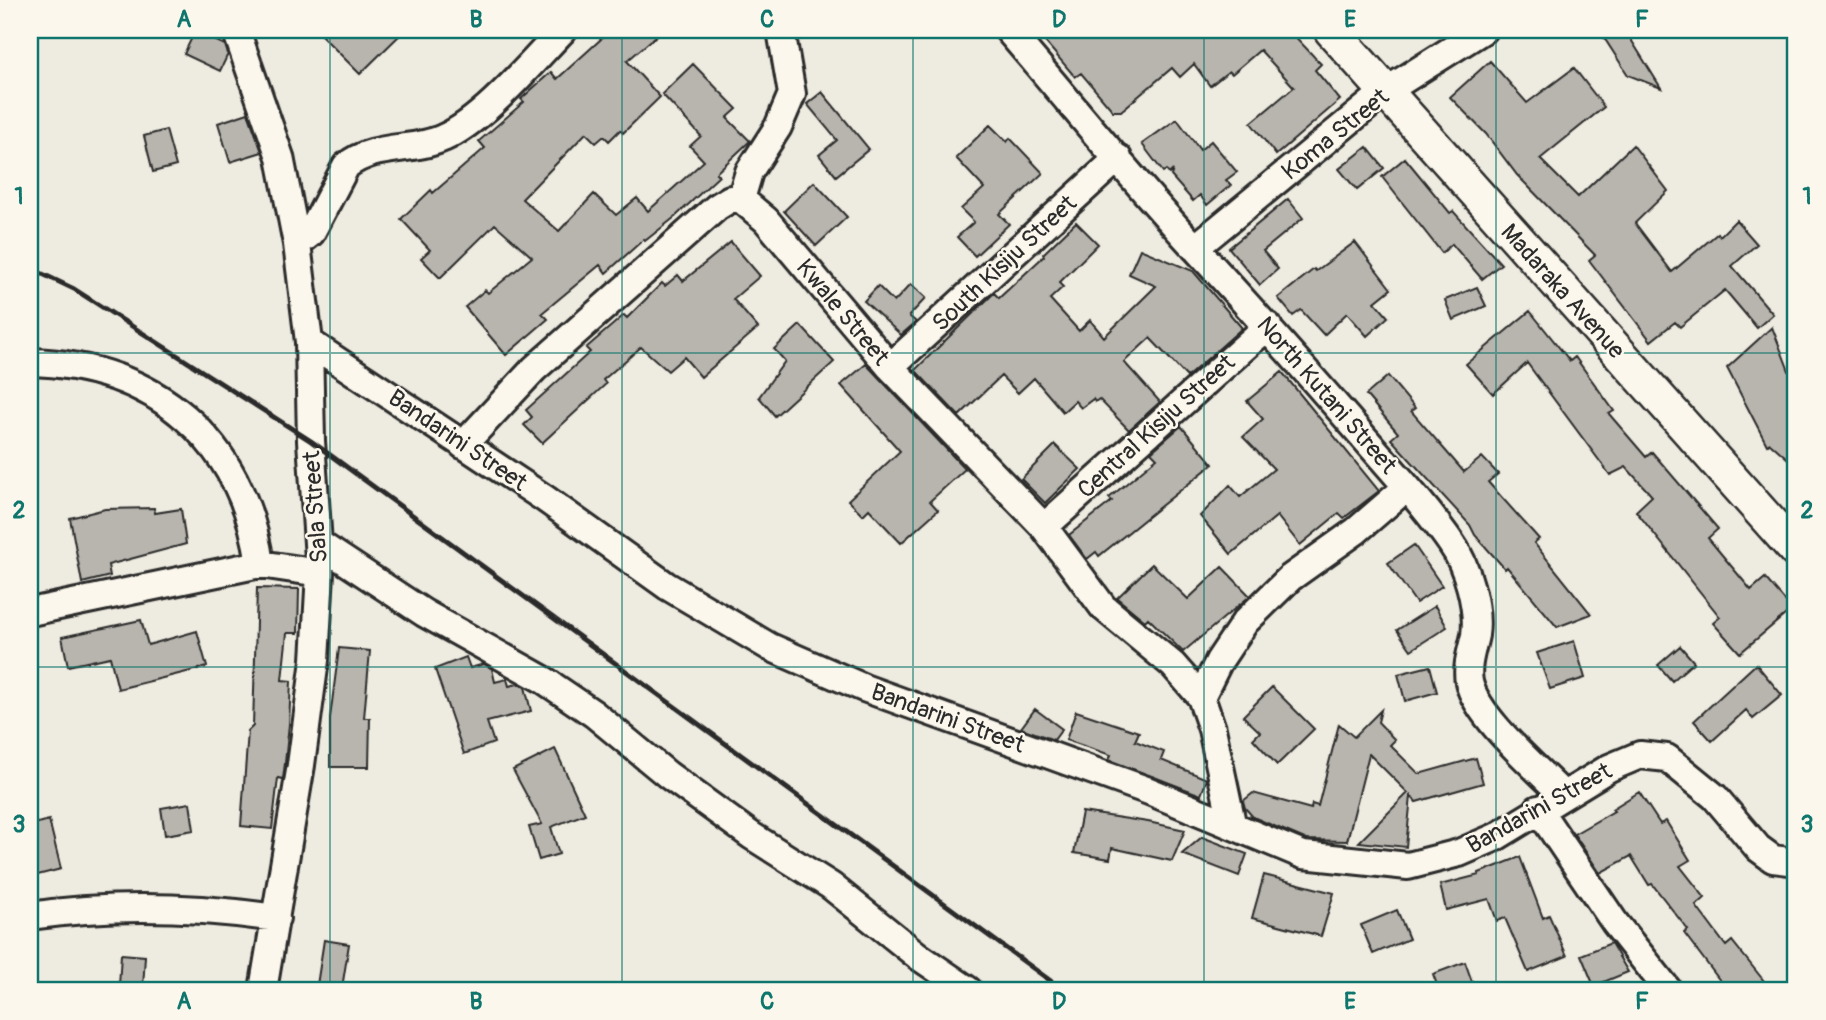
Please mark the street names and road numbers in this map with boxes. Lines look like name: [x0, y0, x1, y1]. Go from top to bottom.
street label: Koma Street: [1276, 82, 1395, 186]
street label: South Kisiju Street: [926, 189, 1083, 338]
street label: Madaraka Avenue: [1495, 218, 1631, 365]
street label: Kwale Street: [790, 253, 896, 372]
street label: North Kutani Street: [1251, 311, 1403, 480]
street label: Central Kisiju Street: [1072, 348, 1241, 505]
street label: Bandarini Street: [383, 383, 533, 498]
street label: Sala Street: [297, 450, 334, 564]
street label: Bandarini Street: [867, 677, 1029, 760]
street label: Bandarini Street: [1462, 757, 1617, 860]

